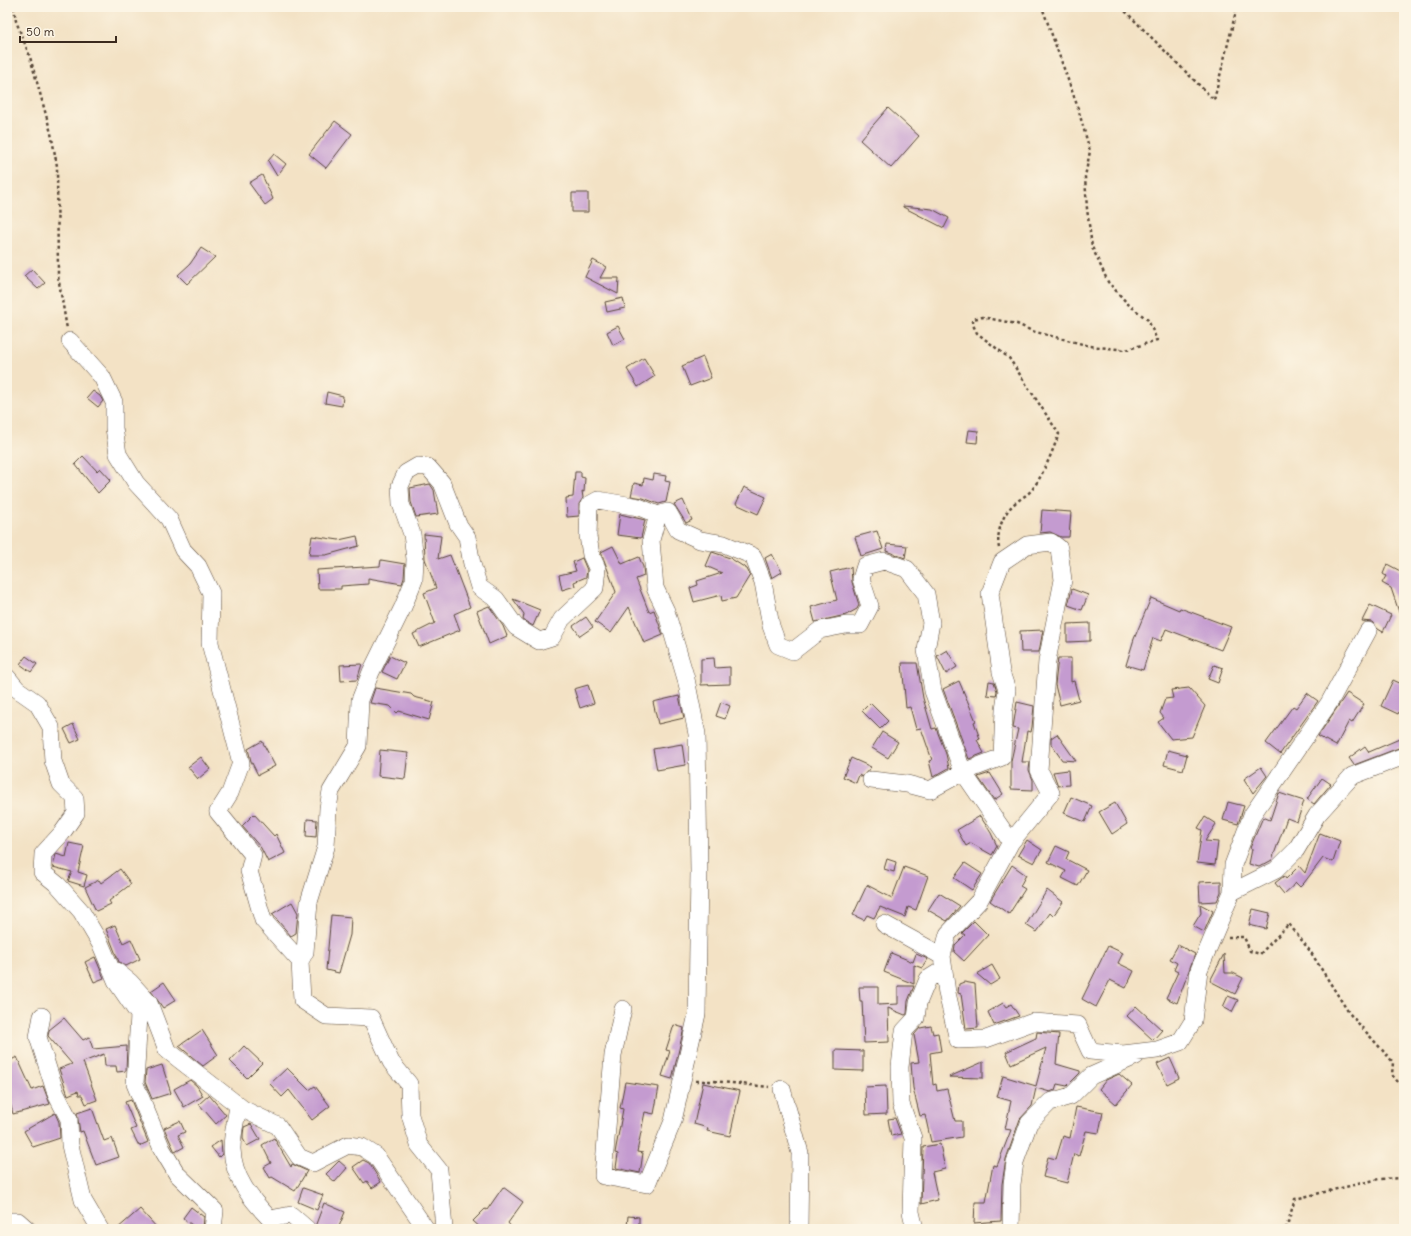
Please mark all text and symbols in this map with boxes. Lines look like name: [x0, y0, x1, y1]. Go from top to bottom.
scale bar: [20, 18, 116, 44]
text: 50 m: [26, 24, 55, 39]

